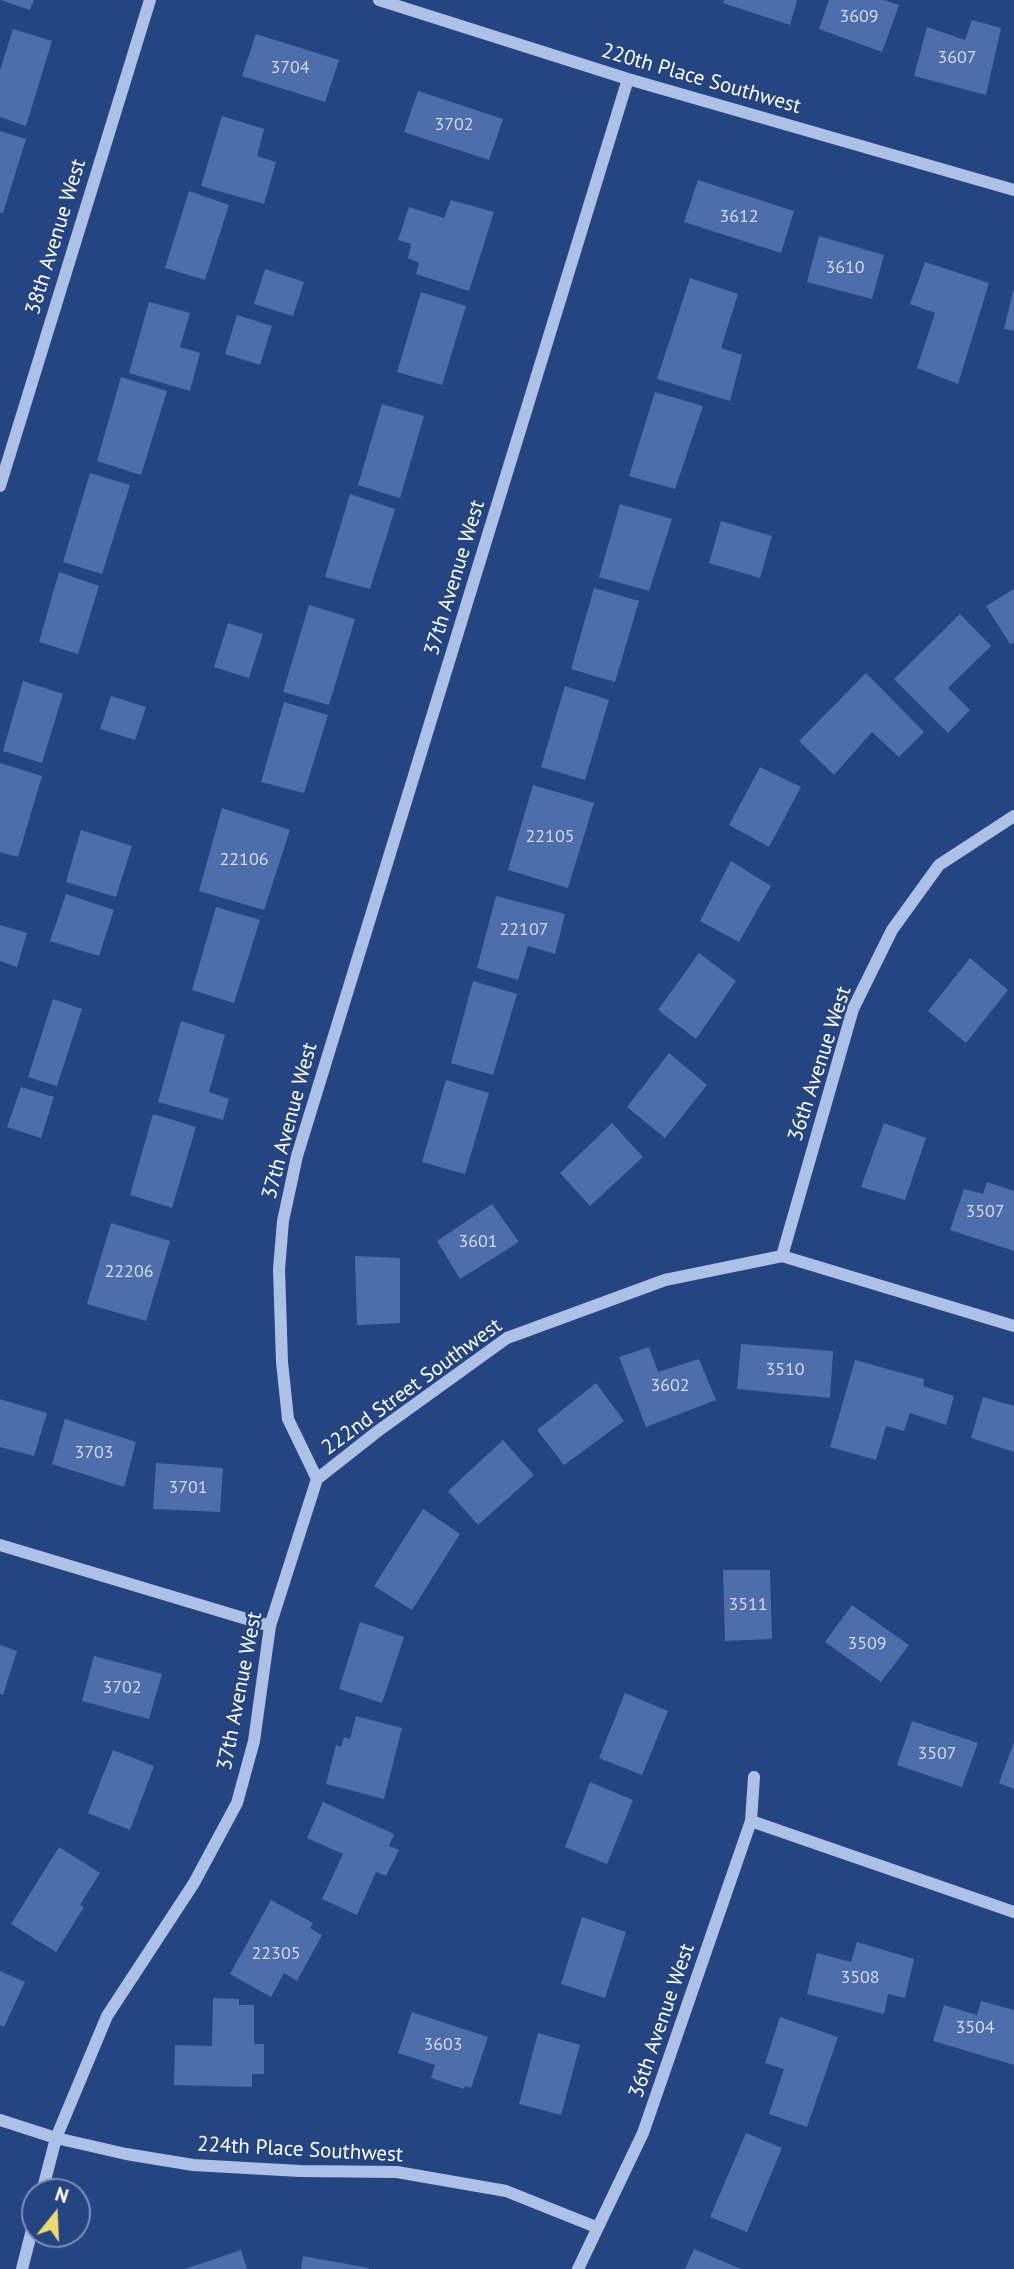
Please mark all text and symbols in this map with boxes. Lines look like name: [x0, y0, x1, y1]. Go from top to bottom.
house number: 3609: [839, 6, 879, 28]
street label: 220th Place Southwest: [598, 38, 804, 120]
house number: 3607: [937, 47, 977, 69]
house number: 3704: [270, 57, 310, 79]
house number: 3702: [434, 114, 474, 136]
street label: 38th Avenue West: [20, 156, 92, 318]
house number: 3612: [719, 206, 759, 228]
house number: 3610: [825, 257, 865, 279]
street label: 37th Avenue West: [419, 497, 491, 659]
house number: 22105: [525, 826, 575, 848]
house number: 22106: [219, 849, 269, 871]
house number: 22107: [499, 919, 549, 941]
street label: 36th Avenue West: [783, 983, 857, 1145]
street label: 37th Avenue West: [257, 1040, 323, 1202]
house number: 3507: [965, 1201, 1005, 1223]
house number: 3601: [458, 1231, 498, 1253]
house number: 22206: [104, 1261, 154, 1283]
street label: 222nd Street Southwest: [317, 1313, 507, 1461]
house number: 3510: [765, 1359, 805, 1381]
house number: 3602: [650, 1375, 690, 1397]
house number: 3703: [74, 1442, 114, 1464]
house number: 3701: [168, 1477, 208, 1499]
house number: 3511: [728, 1594, 768, 1616]
street label: 37th Avenue West: [212, 1610, 268, 1772]
house number: 3509: [847, 1633, 887, 1655]
house number: 3702: [102, 1677, 142, 1699]
house number: 3507: [917, 1743, 957, 1765]
street label: 36th Avenue West: [624, 1941, 700, 2101]
house number: 22305: [251, 1943, 301, 1965]
house number: 3508: [840, 1967, 880, 1989]
house number: 3504: [955, 2017, 995, 2039]
house number: 3603: [423, 2034, 463, 2056]
street label: 224th Place Southwest: [196, 2132, 404, 2168]
north arrow: [21, 2178, 91, 2248]
text: N: [52, 2182, 72, 2208]

